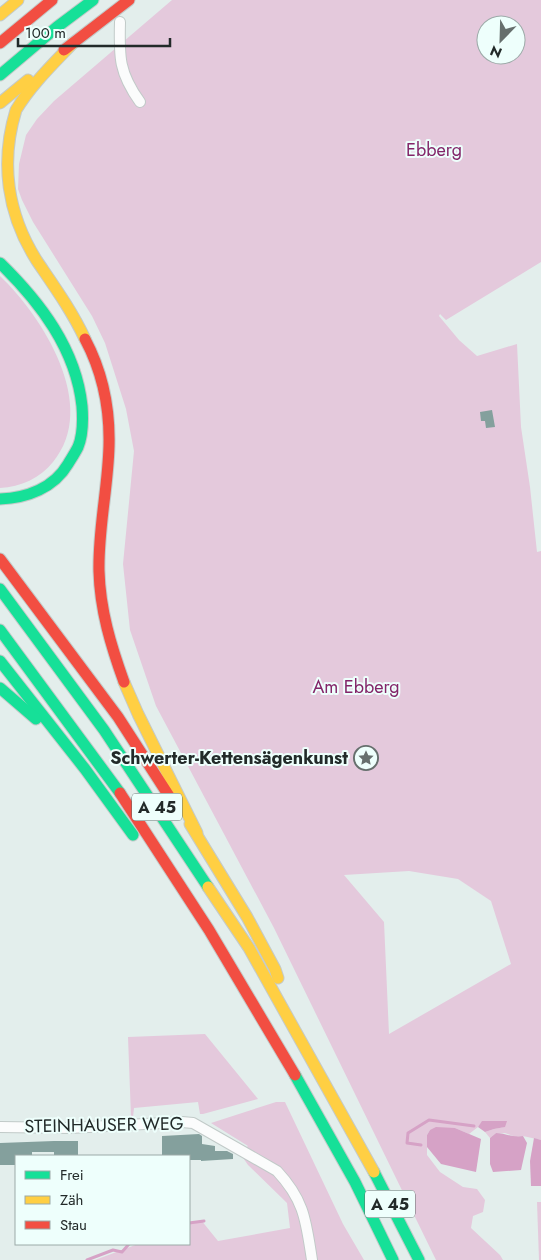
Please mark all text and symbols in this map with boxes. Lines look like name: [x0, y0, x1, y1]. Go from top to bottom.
scale bar: [18, 15, 170, 47]
north arrow: [476, 15, 526, 65]
text: 100 m: [25, 22, 66, 44]
text: N: [487, 41, 505, 63]
park label: Ebberg: [406, 137, 462, 163]
park label: Am Ebberg: [312, 674, 400, 700]
place label: Schwerter-Kettensägenkunst: [110, 745, 348, 771]
place icon: Schwerter-Kettensägenkunst: [353, 745, 379, 771]
road number: A 45: [132, 794, 182, 820]
street label: STEINHAUSER WEG: [24, 1111, 184, 1139]
legend: [15, 1155, 190, 1245]
text: Frei: [60, 1164, 84, 1186]
text: Zäh: [60, 1189, 83, 1211]
road number: A 45: [365, 1190, 415, 1218]
text: Stau: [60, 1214, 87, 1236]

